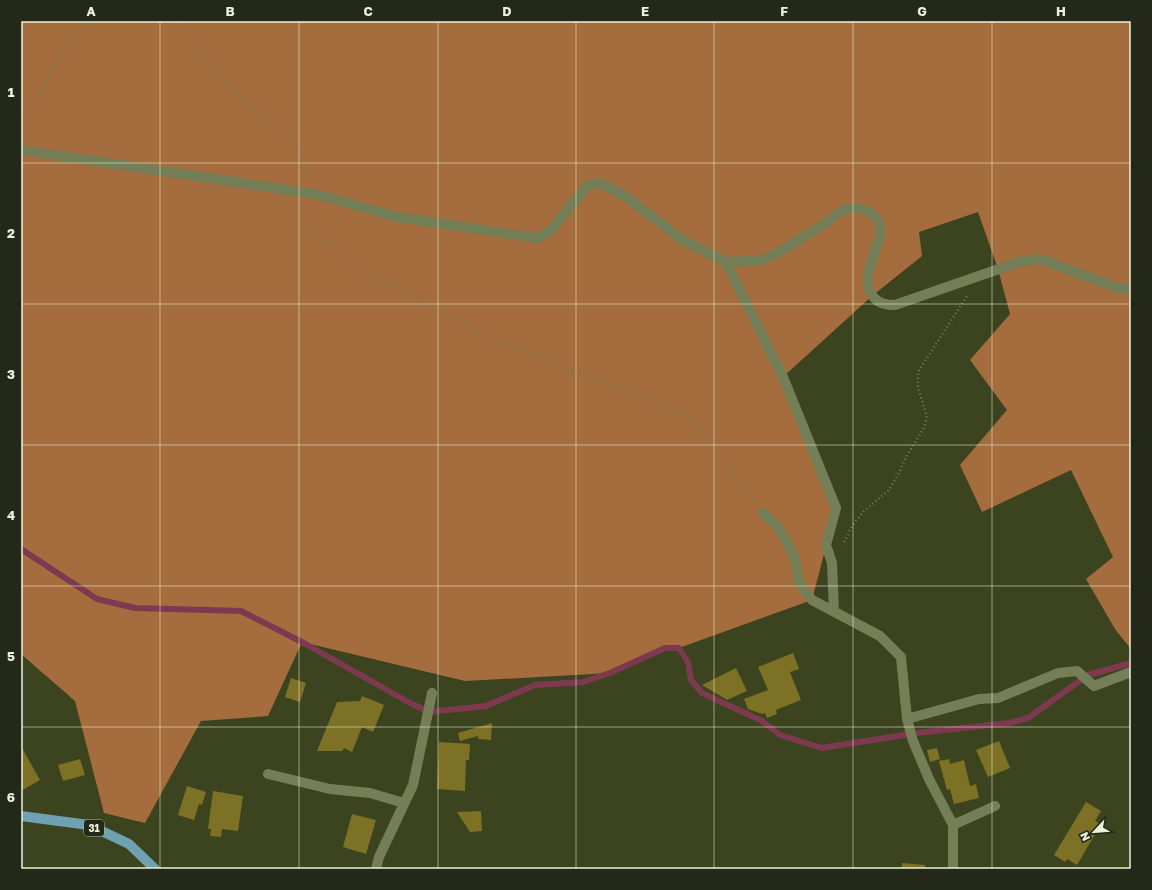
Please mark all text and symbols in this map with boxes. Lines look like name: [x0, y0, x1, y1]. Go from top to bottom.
text: A: [86, 3, 96, 19]
text: B: [225, 3, 235, 19]
text: C: [363, 3, 373, 19]
text: D: [502, 3, 512, 19]
text: E: [641, 3, 649, 19]
text: F: [780, 3, 788, 19]
text: G: [917, 3, 927, 19]
text: H: [1056, 3, 1066, 19]
text: 1: [8, 84, 15, 100]
text: 2: [7, 225, 15, 241]
text: 3: [7, 366, 15, 382]
text: 4: [7, 507, 15, 523]
text: 5: [7, 648, 15, 664]
text: 6: [7, 789, 15, 805]
north arrow: [1074, 812, 1114, 852]
road number: 31: [84, 820, 104, 836]
text: N: [1077, 830, 1092, 843]

